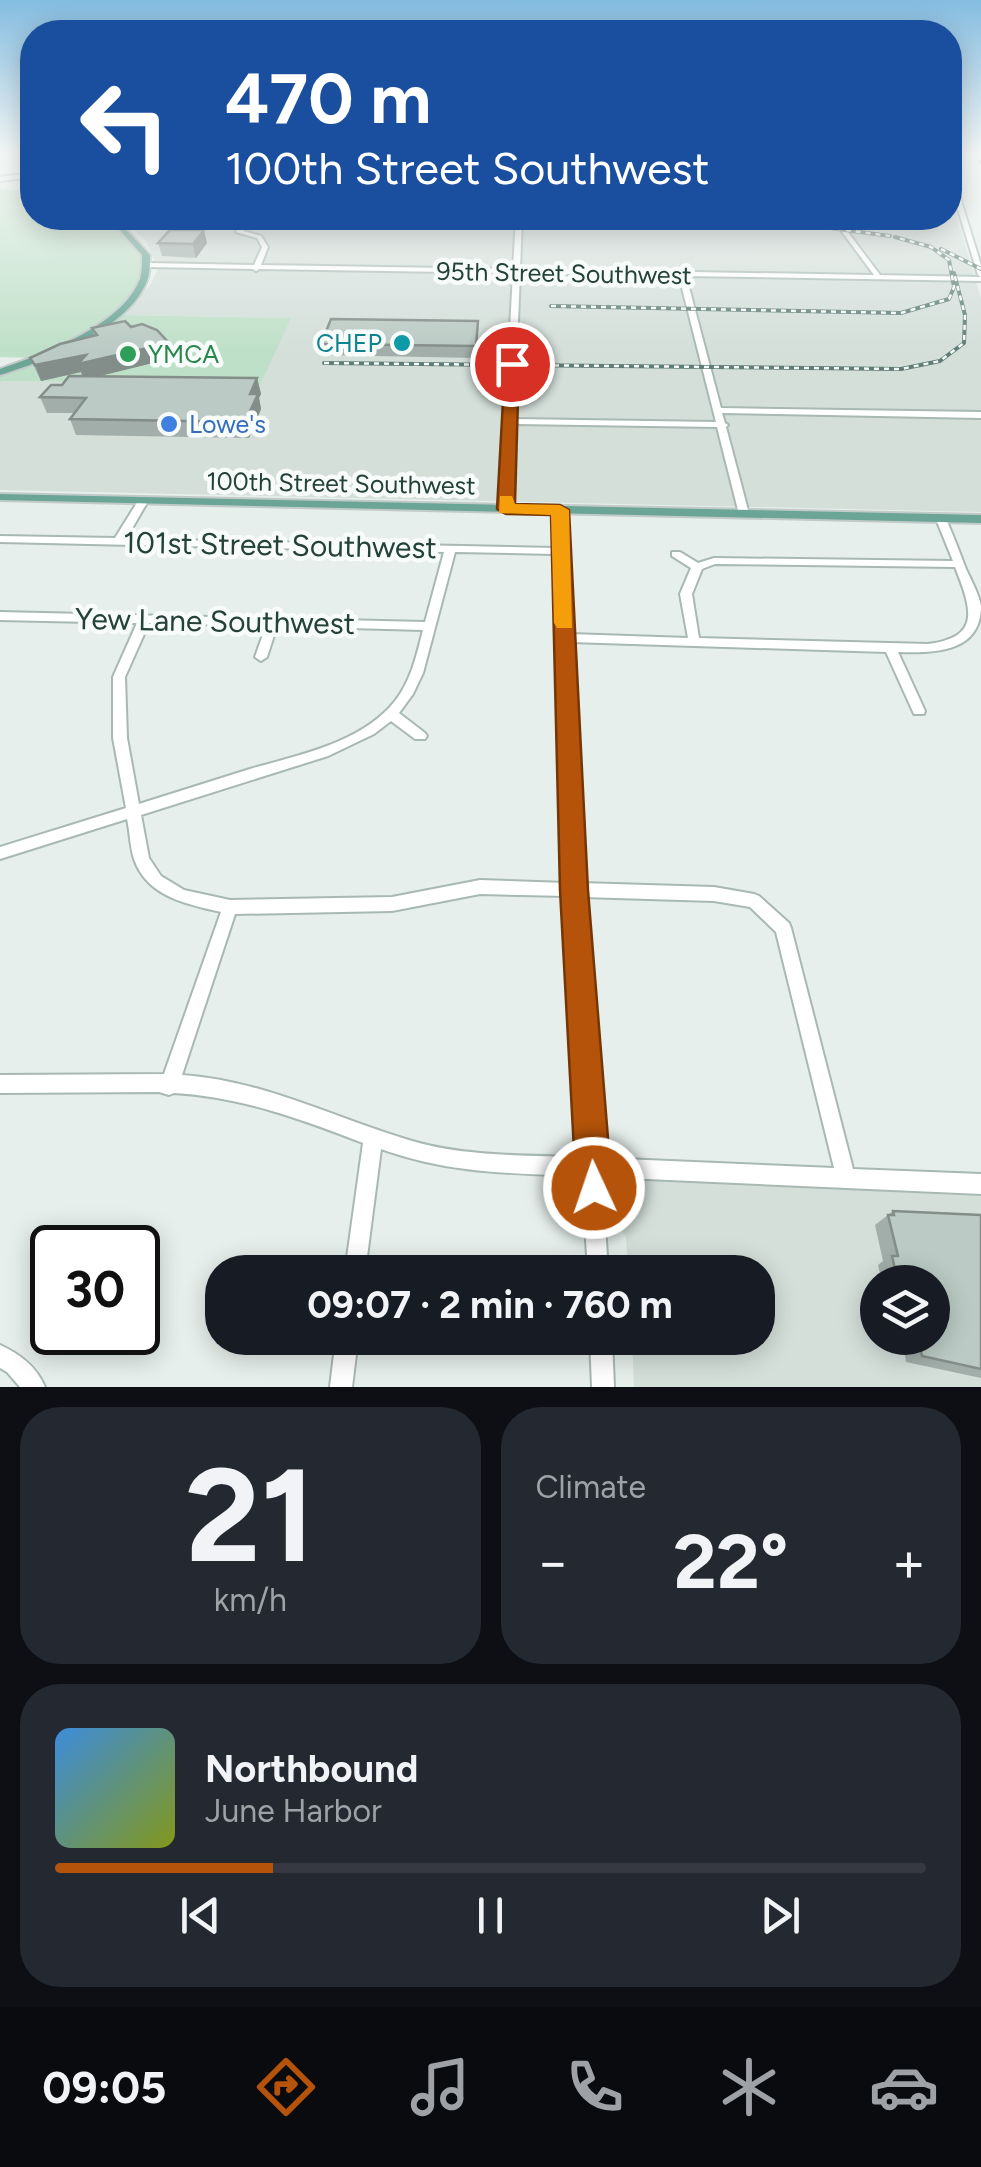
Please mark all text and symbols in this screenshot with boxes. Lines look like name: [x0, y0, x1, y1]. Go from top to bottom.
text: 470 m: [225, 56, 431, 141]
icon: left: [60, 60, 190, 190]
text: 100th Street Southwest: [225, 141, 710, 195]
street label: 95th Street Southwest: [436, 256, 692, 290]
pin: [470, 322, 555, 407]
place label: CHEP: [316, 328, 382, 358]
marker: CHEP: [391, 332, 413, 354]
icon: arrive: [485, 337, 540, 392]
place label: YMCA: [148, 339, 219, 369]
marker: YMCA: [117, 343, 139, 365]
place label: Lowe's: [189, 409, 266, 439]
marker: Lowe's: [158, 413, 180, 435]
street label: 100th Street Southwest: [206, 466, 476, 500]
street label: 101st Street Southwest: [123, 524, 437, 566]
street label: Yew Lane Southwest: [75, 600, 355, 642]
position arrow: [542, 1136, 646, 1240]
speed limit sign: 30: [30, 1225, 160, 1355]
map controls: [860, 1265, 950, 1355]
button: layers: [860, 1265, 950, 1355]
text: 09:07 · 2 min · 760 m: [307, 1282, 673, 1328]
text: 21: [185, 1438, 315, 1594]
text: Climate: [536, 1468, 646, 1506]
text: 22°: [673, 1517, 788, 1607]
text: −: [536, 1529, 570, 1595]
text: +: [892, 1529, 926, 1595]
text: km/h: [214, 1581, 287, 1619]
text: Northbound: [205, 1746, 418, 1792]
text: June Harbor: [205, 1792, 382, 1830]
icon: previous: [173, 1888, 228, 1943]
icon: pause: [463, 1888, 518, 1943]
icon: next: [753, 1888, 808, 1943]
icon: directions: [251, 2052, 321, 2122]
icon: music: [405, 2052, 475, 2122]
icon: phone: [560, 2052, 630, 2122]
icon: climate: [714, 2052, 784, 2122]
icon: car: [869, 2052, 939, 2122]
text: 09:05: [42, 2060, 166, 2114]

